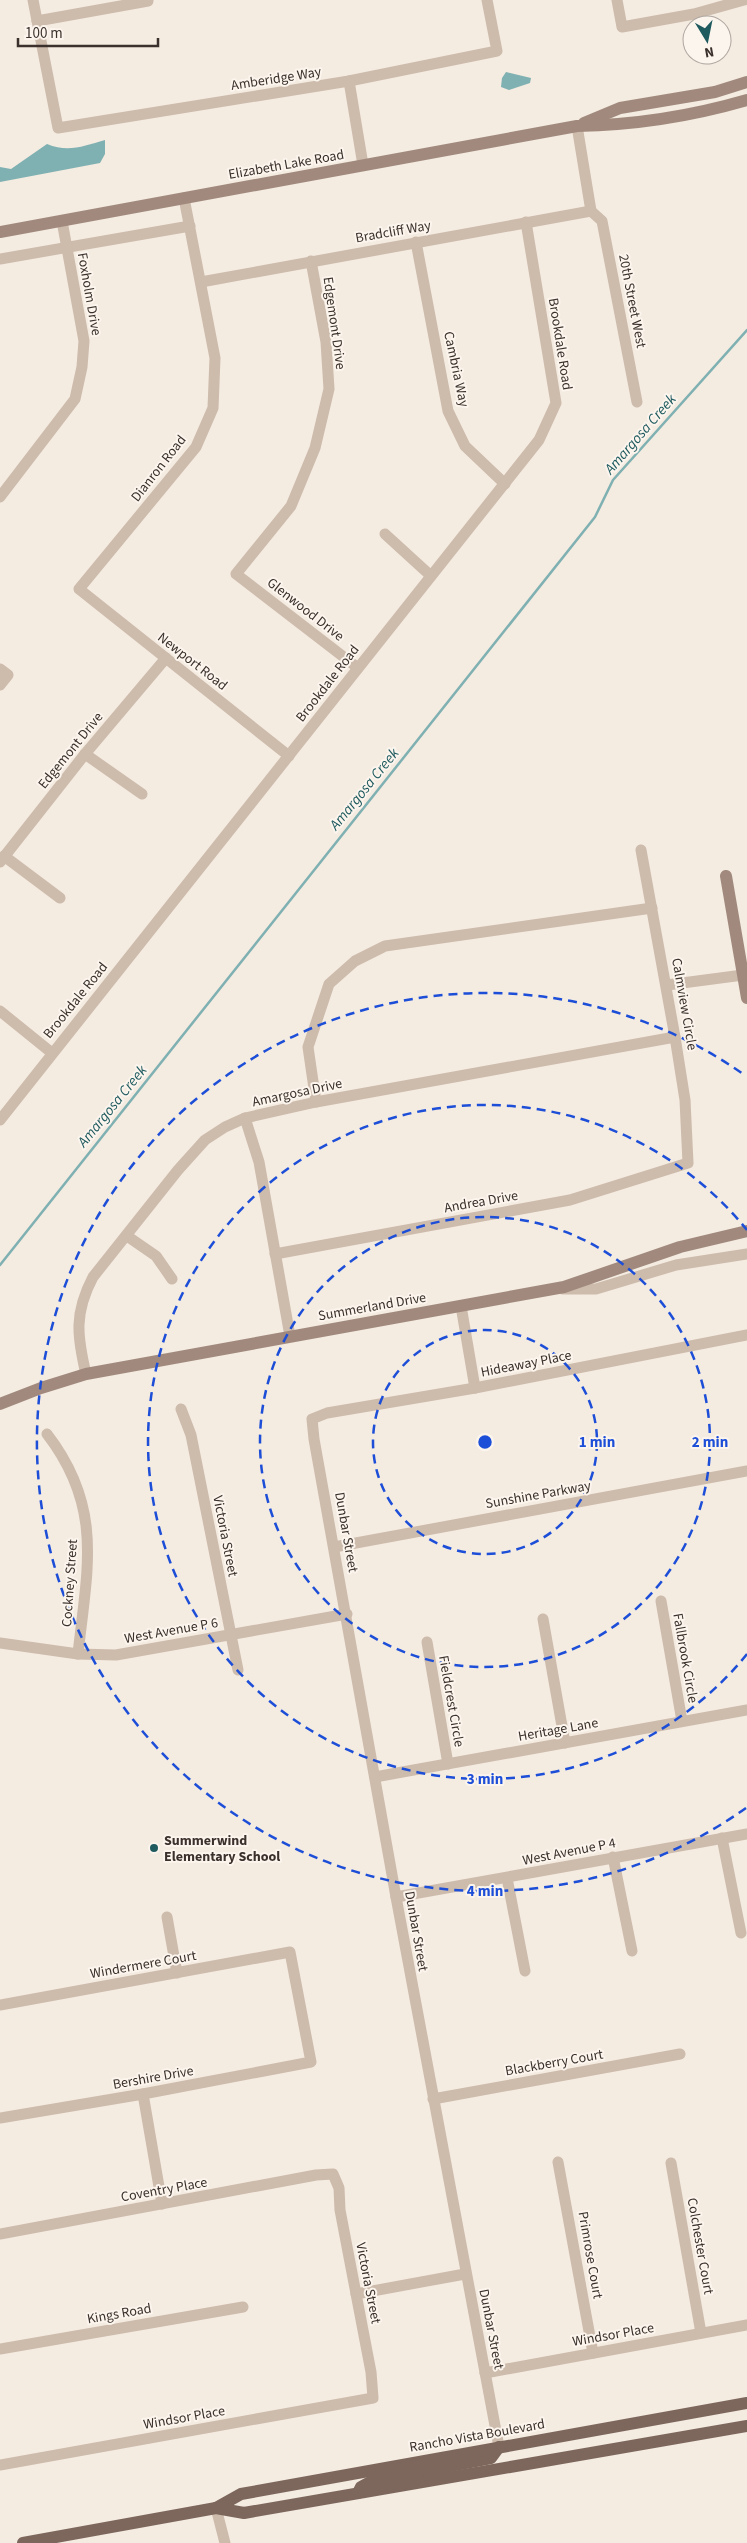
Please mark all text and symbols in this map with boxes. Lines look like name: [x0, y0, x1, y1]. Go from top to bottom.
scale bar: [18, 15, 158, 47]
north arrow: [682, 15, 732, 65]
text: 100 m: [25, 23, 63, 44]
text: N: [703, 41, 715, 62]
street label: Amberidge Way: [230, 62, 323, 96]
street label: Elizabeth Lake Road: [227, 145, 346, 185]
street label: Bradcliff Way: [354, 215, 433, 248]
street label: Foxholm Drive: [72, 251, 106, 337]
street label: 20th Street West: [613, 253, 651, 350]
street label: Edgemont Drive: [318, 275, 350, 371]
street label: Brookdale Road: [543, 297, 577, 392]
street label: Cambria Way: [438, 330, 474, 409]
water label: Amargosa Creek: [599, 389, 682, 480]
street label: Dianron Road: [126, 431, 191, 506]
street label: Glenwood Drive: [263, 573, 348, 646]
street label: Newport Road: [153, 628, 232, 696]
street label: Brookdale Road: [291, 641, 364, 726]
street label: Edgemont Drive: [34, 708, 108, 793]
water label: Amargosa Creek: [324, 743, 405, 836]
street label: Calmview Circle: [666, 957, 702, 1052]
street label: Brookdale Road: [39, 958, 113, 1043]
water label: Amargosa Creek: [72, 1060, 153, 1153]
street label: Amargosa Drive: [250, 1074, 344, 1112]
street label: Andrea Drive: [443, 1186, 520, 1218]
street label: Summerland Drive: [317, 1288, 428, 1326]
street label: Hideaway Place: [479, 1345, 573, 1383]
text: 1 min: [579, 1432, 615, 1453]
text: 2 min: [692, 1432, 728, 1453]
centre of rings: [476, 1433, 494, 1451]
street label: Sunshine Parkway: [484, 1476, 593, 1514]
street label: Dunbar Street: [329, 1490, 363, 1574]
street label: Victoria Street: [207, 1494, 243, 1579]
street label: Cockney Street: [57, 1538, 83, 1628]
street label: Fallbrook Circle: [667, 1612, 703, 1705]
street label: West Avenue P 6: [123, 1613, 220, 1649]
street label: Fieldcrest Circle: [433, 1654, 469, 1749]
street label: Heritage Lane: [517, 1713, 600, 1747]
text: 3 min: [467, 1769, 503, 1790]
place label: Summerwind Elementary School: [164, 1831, 280, 1867]
street label: West Avenue P 4: [521, 1833, 618, 1871]
marker: Summerwind Elementary School: [148, 1842, 160, 1854]
text: 4 min: [467, 1881, 503, 1902]
street label: Dunbar Street: [399, 1889, 433, 1973]
street label: Windermere Court: [89, 1946, 198, 1984]
street label: Blackberry Court: [504, 2044, 605, 2081]
street label: Bershire Drive: [111, 2061, 195, 2095]
street label: Coventry Place: [119, 2173, 209, 2207]
street label: Colchester Court: [682, 2196, 718, 2296]
street label: Primrose Court: [572, 2210, 608, 2301]
street label: Victoria Street: [350, 2241, 386, 2326]
street label: Dunbar Street: [473, 2287, 509, 2371]
street label: Kings Road: [85, 2298, 153, 2329]
street label: Windsor Place: [571, 2318, 656, 2352]
street label: Windsor Place: [142, 2401, 227, 2435]
street label: Rancho Vista Boulevard: [408, 2414, 547, 2458]

